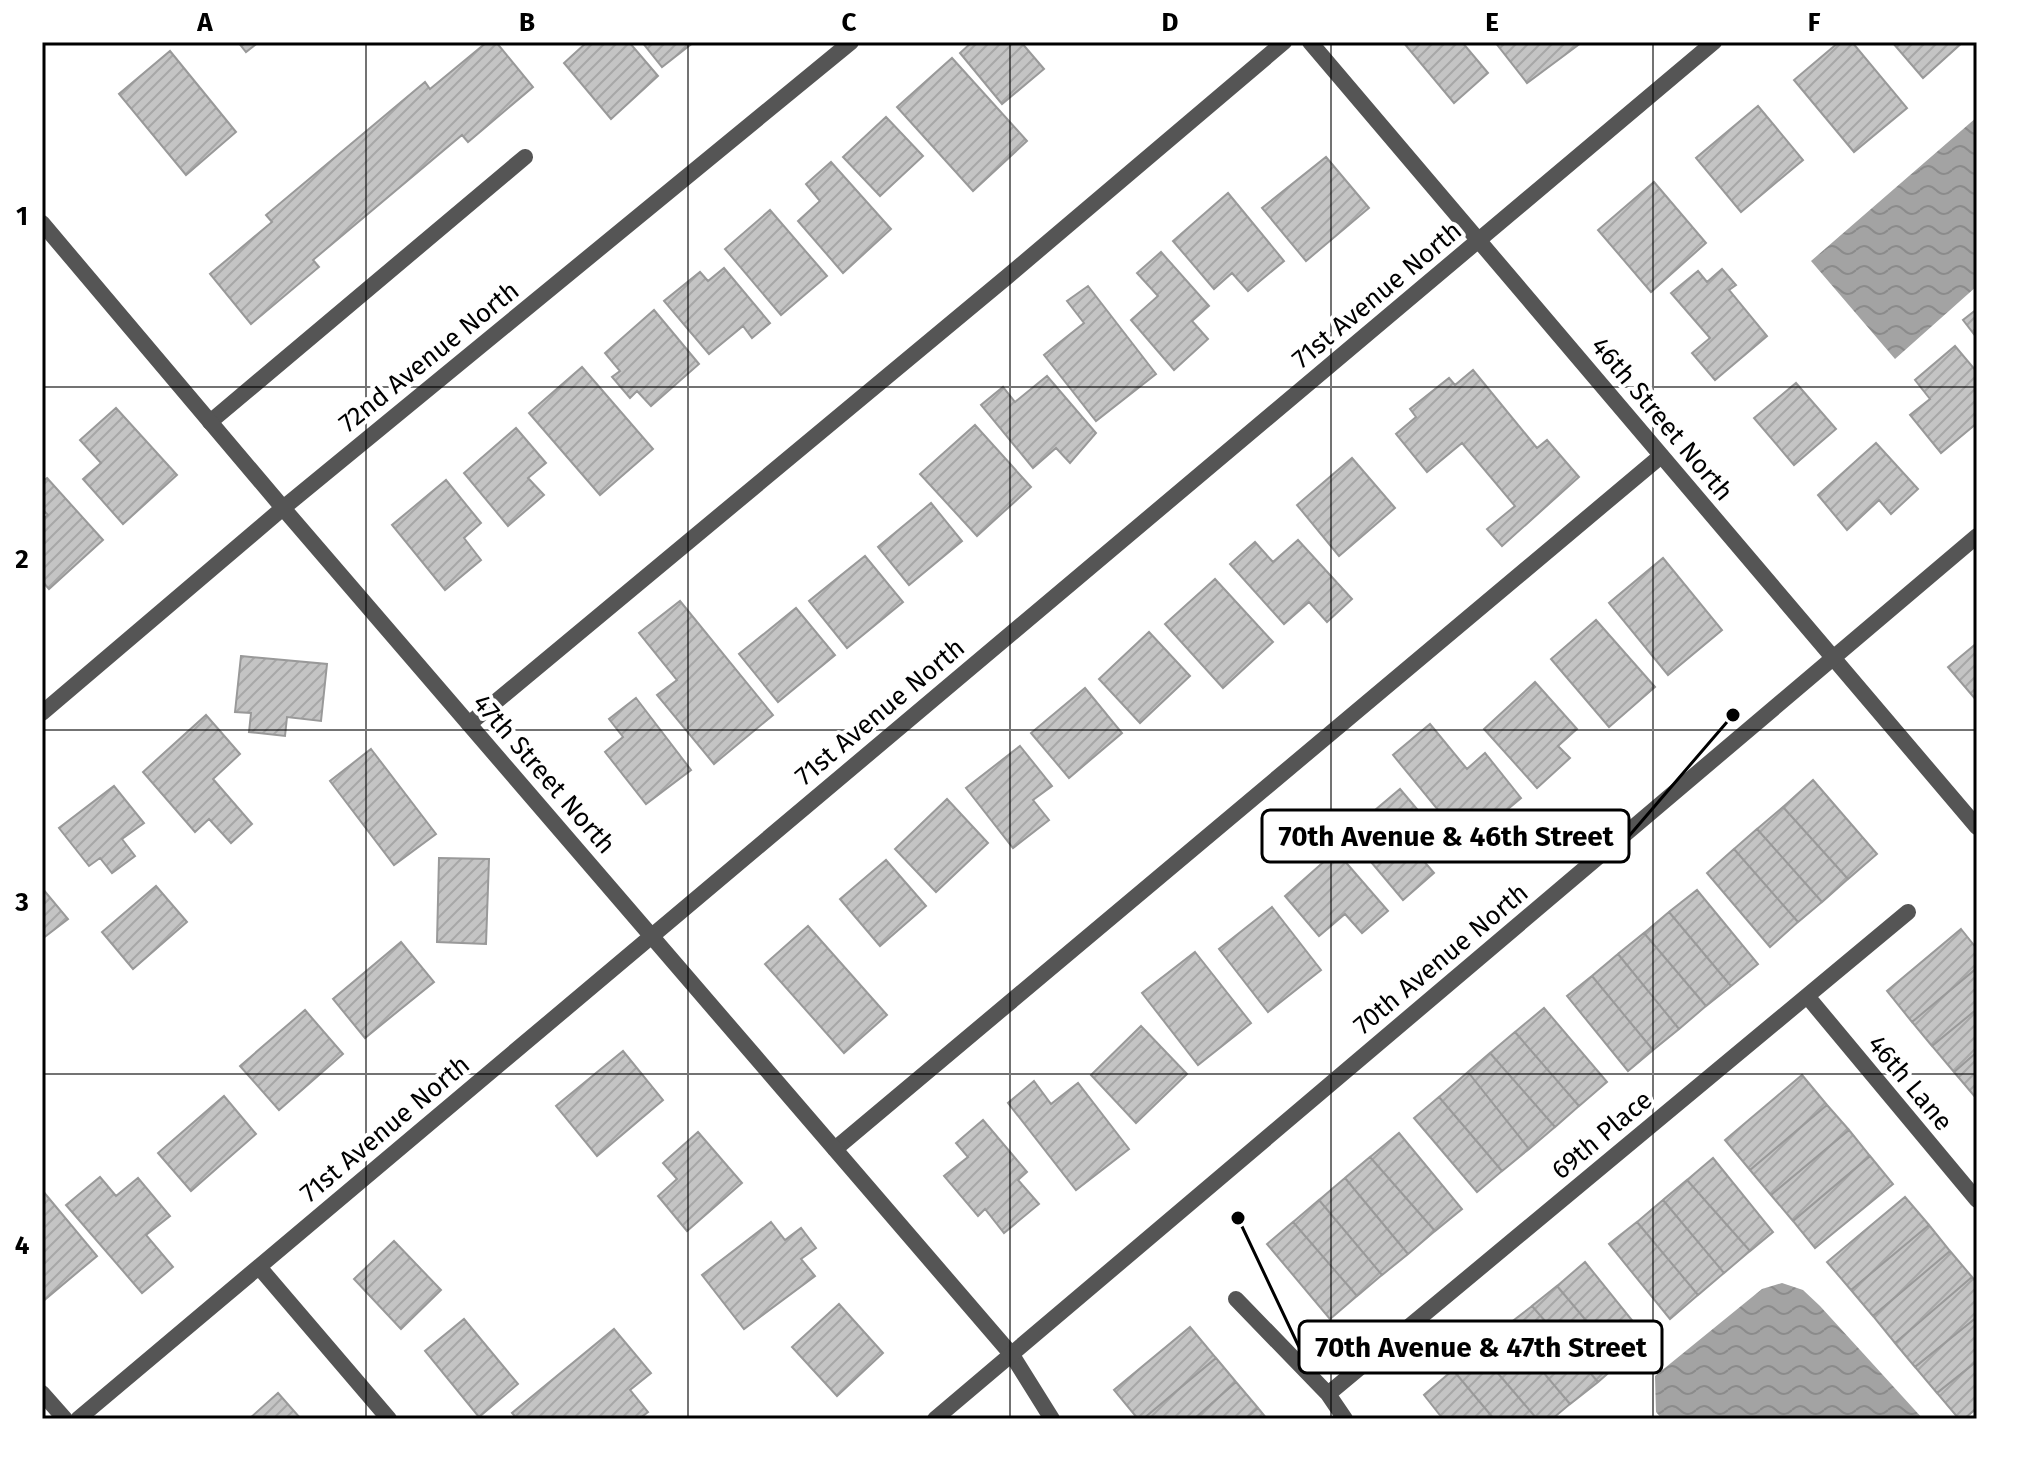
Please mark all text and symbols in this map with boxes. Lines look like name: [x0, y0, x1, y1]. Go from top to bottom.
text: A: [196, 7, 213, 38]
text: B: [519, 7, 535, 38]
text: C: [842, 7, 857, 38]
text: D: [1162, 7, 1179, 38]
text: E: [1485, 7, 1499, 38]
text: F: [1808, 7, 1821, 38]
text: 1: [16, 201, 28, 232]
street label: 71st Avenue North: [1286, 215, 1468, 375]
street label: 72nd Avenue North: [333, 275, 525, 439]
street label: 46th Street North: [1584, 331, 1740, 507]
text: 2: [15, 544, 29, 575]
street label: 71st Avenue North: [789, 632, 971, 792]
street label: 47th Street North: [466, 688, 622, 860]
callout: 70th Avenue & 46th Street: [1262, 810, 1629, 862]
text: 70th Avenue & 46th Street: [1278, 820, 1615, 853]
street label: 70th Avenue North: [1348, 877, 1534, 1041]
text: 3: [14, 887, 29, 918]
street label: 46th Lane: [1861, 1029, 1959, 1137]
street label: 71st Avenue North: [294, 1049, 476, 1209]
street label: 69th Place: [1546, 1084, 1658, 1186]
text: 4: [15, 1230, 30, 1261]
callout: 70th Avenue & 47th Street: [1299, 1321, 1662, 1373]
text: 70th Avenue & 47th Street: [1315, 1331, 1648, 1364]

